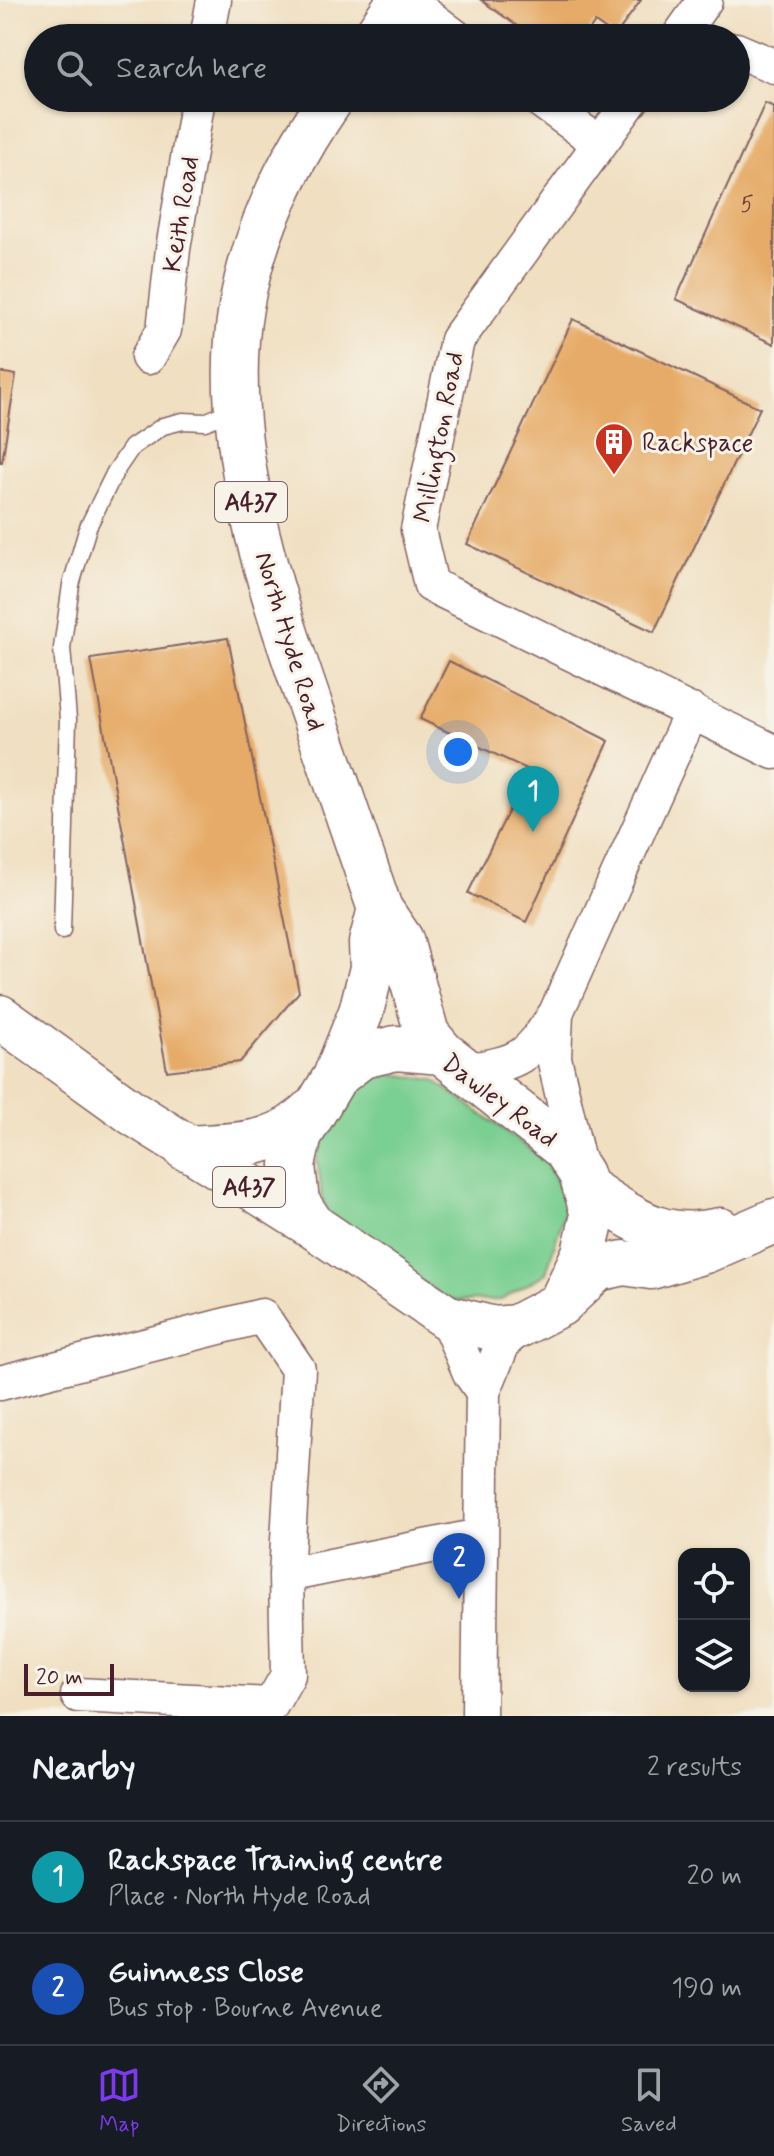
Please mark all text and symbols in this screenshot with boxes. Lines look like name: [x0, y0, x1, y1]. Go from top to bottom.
search box: [24, 24, 750, 112]
icon: search: [52, 46, 96, 90]
text: Search here: [116, 49, 267, 88]
street label: Keith Road: [156, 154, 208, 275]
house number: 5: [740, 191, 754, 219]
street label: Millington Road: [407, 349, 476, 526]
building icon: Rackspace: [593, 421, 635, 476]
place label: Rackspace: [642, 427, 754, 461]
road number: A437: [215, 482, 287, 522]
street label: North Hyde Road: [246, 548, 332, 735]
your location: [438, 732, 478, 772]
pin: 1: [507, 766, 559, 832]
street label: Dawley Road: [434, 1047, 564, 1156]
road number: A437: [213, 1167, 285, 1207]
pin: 2: [433, 1533, 485, 1599]
map controls: [678, 1548, 750, 1692]
button: locate: [678, 1548, 750, 1620]
button: layers: [678, 1620, 750, 1692]
scale bar: [24, 1660, 114, 1696]
text: 20 m: [36, 1664, 83, 1692]
text: Nearby: [32, 1746, 136, 1791]
text: 2 results: [647, 1751, 742, 1785]
text: Rackspace Training centre: [108, 1841, 443, 1880]
text: 1: [52, 1860, 64, 1894]
text: 20 m: [687, 1860, 742, 1894]
text: Place · North Hyde Road: [108, 1880, 371, 1914]
text: Guinness Close: [108, 1953, 304, 1992]
text: 2: [52, 1972, 64, 2006]
text: 190 m: [672, 1972, 742, 2006]
text: Bus stop · Bourne Avenue: [108, 1992, 383, 2026]
tab: Map: [97, 2063, 141, 2139]
tab: Directions: [336, 2063, 426, 2139]
tab: Saved: [621, 2063, 677, 2139]

